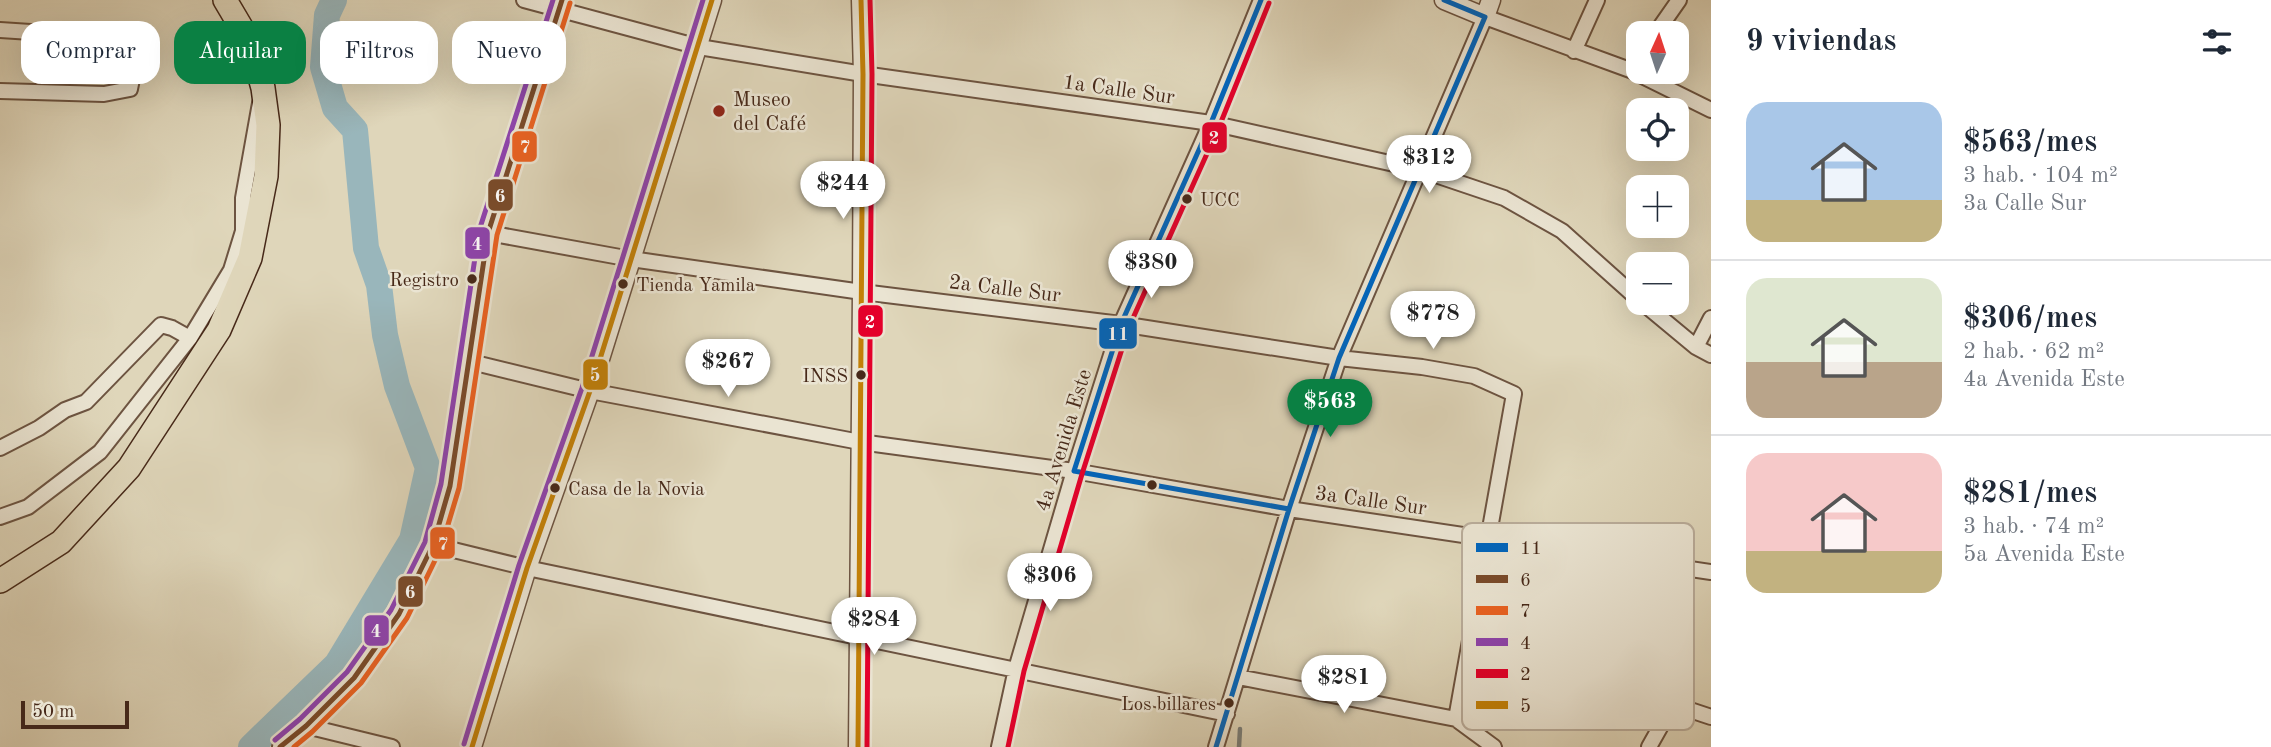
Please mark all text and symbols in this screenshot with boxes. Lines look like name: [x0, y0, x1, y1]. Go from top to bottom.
chip: Comprar: [21, 21, 160, 84]
chip: Alquilar: [174, 21, 306, 84]
chip: Filtros: [320, 21, 438, 84]
chip: Nuevo: [452, 21, 566, 84]
north arrow: [1626, 21, 1689, 84]
map controls: [1626, 21, 1689, 315]
icon: filters: [2198, 23, 2236, 61]
text: 9 viviendas: [1746, 27, 1896, 57]
street label: 1a Calle Sur: [1062, 72, 1176, 109]
place label: Museo del Café: [733, 90, 806, 135]
button: locate: [1626, 98, 1689, 161]
marker: Museo del Café: [711, 103, 727, 119]
line badge: 2: [1201, 121, 1228, 154]
text: $563/mes: [1963, 128, 2097, 158]
line badge: 7: [511, 130, 538, 163]
text: 2: [1208, 130, 1220, 149]
icon: home: [1802, 130, 1886, 214]
pin: $312: [1388, 136, 1470, 195]
text: 7: [519, 139, 531, 158]
text: $312: [1402, 146, 1456, 169]
pin: $244: [802, 162, 884, 221]
text: 3 hab. · 104 m²: [1963, 164, 2118, 187]
text: $244: [816, 172, 870, 195]
button: +: [1626, 175, 1689, 238]
line badge: 6: [487, 178, 514, 212]
text: 6: [494, 188, 506, 207]
marker: UCC: [1180, 192, 1194, 206]
place label: UCC: [1200, 192, 1240, 211]
text: 3a Calle Sur: [1963, 192, 2086, 215]
line badge: 4: [464, 226, 491, 260]
text: 4: [471, 236, 483, 255]
pin: $380: [1110, 240, 1192, 300]
text: $380: [1124, 251, 1178, 274]
button: −: [1626, 252, 1689, 315]
place label: Registro: [389, 272, 459, 291]
marker: Registro: [465, 272, 479, 286]
street label: 2a Calle Sur: [948, 272, 1062, 307]
marker: Tienda Yamila: [616, 277, 630, 291]
place label: Tienda Yamila: [636, 277, 756, 296]
pin: $778: [1392, 292, 1474, 351]
text: $778: [1406, 302, 1460, 325]
line badge: 2: [857, 304, 884, 338]
text: $306/mes: [1963, 304, 2097, 334]
icon: home: [1802, 306, 1886, 390]
text: 2: [864, 314, 876, 333]
line badge: 11: [1098, 317, 1138, 350]
text: 11: [1107, 326, 1129, 345]
pin: $267: [687, 340, 769, 399]
text: 2 hab. · 62 m²: [1963, 340, 2104, 363]
text: $267: [701, 350, 755, 373]
line badge: 5: [582, 358, 609, 391]
text: 5: [589, 367, 601, 386]
street label: 4a Avenida Este: [1033, 367, 1096, 514]
place label: INSS: [802, 368, 848, 387]
marker: INSS: [854, 368, 868, 382]
text: 4a Avenida Este: [1963, 368, 2125, 391]
pin: $563: [1289, 380, 1371, 439]
text: $563: [1303, 390, 1357, 413]
unlabelled marker: [1145, 478, 1159, 492]
text: $281/mes: [1963, 479, 2097, 509]
marker: Casa de la Novia: [548, 481, 562, 495]
place label: Casa de la Novia: [568, 481, 705, 500]
icon: home: [1802, 481, 1886, 565]
street label: 3a Calle Sur: [1314, 483, 1428, 520]
text: 3 hab. · 74 m²: [1963, 515, 2104, 538]
legend: [1462, 523, 1694, 730]
line badge: 7: [429, 526, 456, 560]
text: 7: [437, 536, 449, 555]
text: 11: [1520, 540, 1542, 559]
text: 5a Avenida Este: [1963, 543, 2125, 566]
pin: $306: [1009, 554, 1091, 613]
text: $306: [1023, 564, 1077, 587]
text: 6: [1520, 572, 1531, 591]
line badge: 6: [397, 575, 424, 608]
text: 6: [404, 584, 416, 603]
pin: $284: [833, 598, 915, 657]
text: 7: [1520, 603, 1531, 622]
text: $284: [847, 608, 901, 631]
line badge: 4: [363, 614, 390, 647]
text: 4: [370, 623, 382, 642]
text: 4: [1520, 635, 1531, 654]
pin: $281: [1303, 656, 1385, 715]
text: $281: [1317, 666, 1371, 689]
text: 2: [1520, 666, 1531, 685]
place label: Los billares: [1121, 696, 1216, 715]
marker: Los billares: [1222, 696, 1236, 710]
scale bar: [21, 698, 130, 730]
text: 5: [1520, 698, 1531, 717]
text: 50 m: [32, 703, 74, 722]

